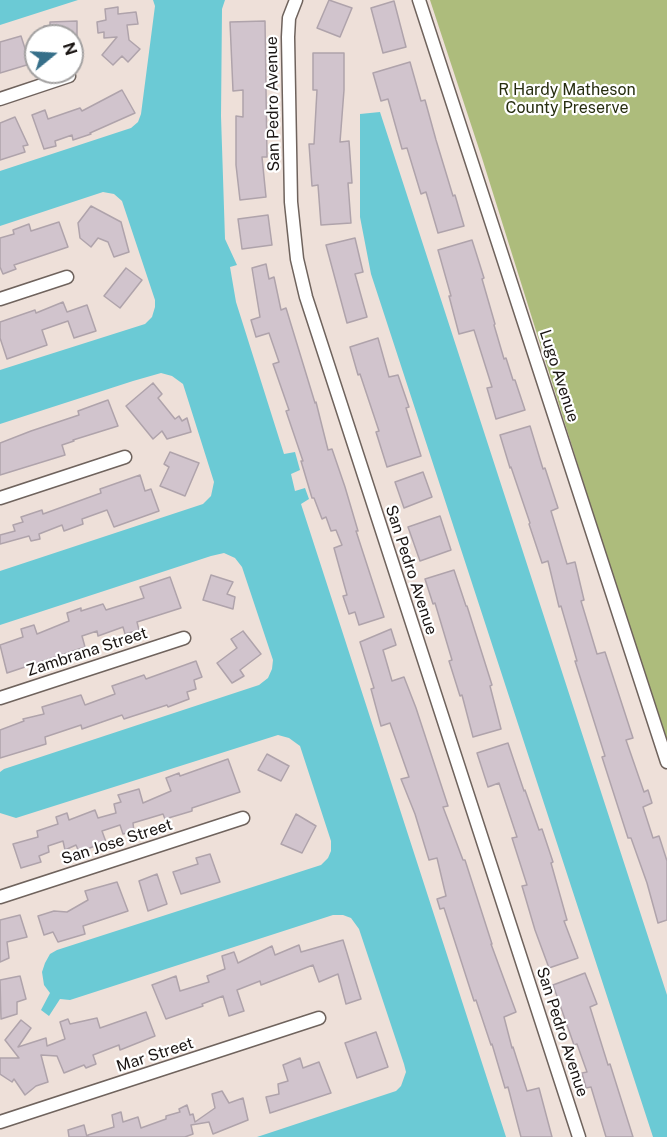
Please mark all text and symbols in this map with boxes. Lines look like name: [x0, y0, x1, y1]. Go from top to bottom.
north arrow: [24, 24, 84, 84]
street label: San Pedro Avenue: [262, 36, 284, 172]
text: N: [59, 40, 81, 58]
park label: R Hardy Matheson County Preserve: [498, 80, 636, 118]
street label: Lugo Avenue: [535, 327, 583, 425]
street label: San Pedro Avenue: [381, 503, 441, 637]
street label: Zambrana Street: [24, 623, 150, 681]
street label: San Jose Street: [59, 815, 175, 869]
street label: San Pedro Avenue: [532, 965, 592, 1099]
street label: Mar Street: [114, 1034, 196, 1076]

